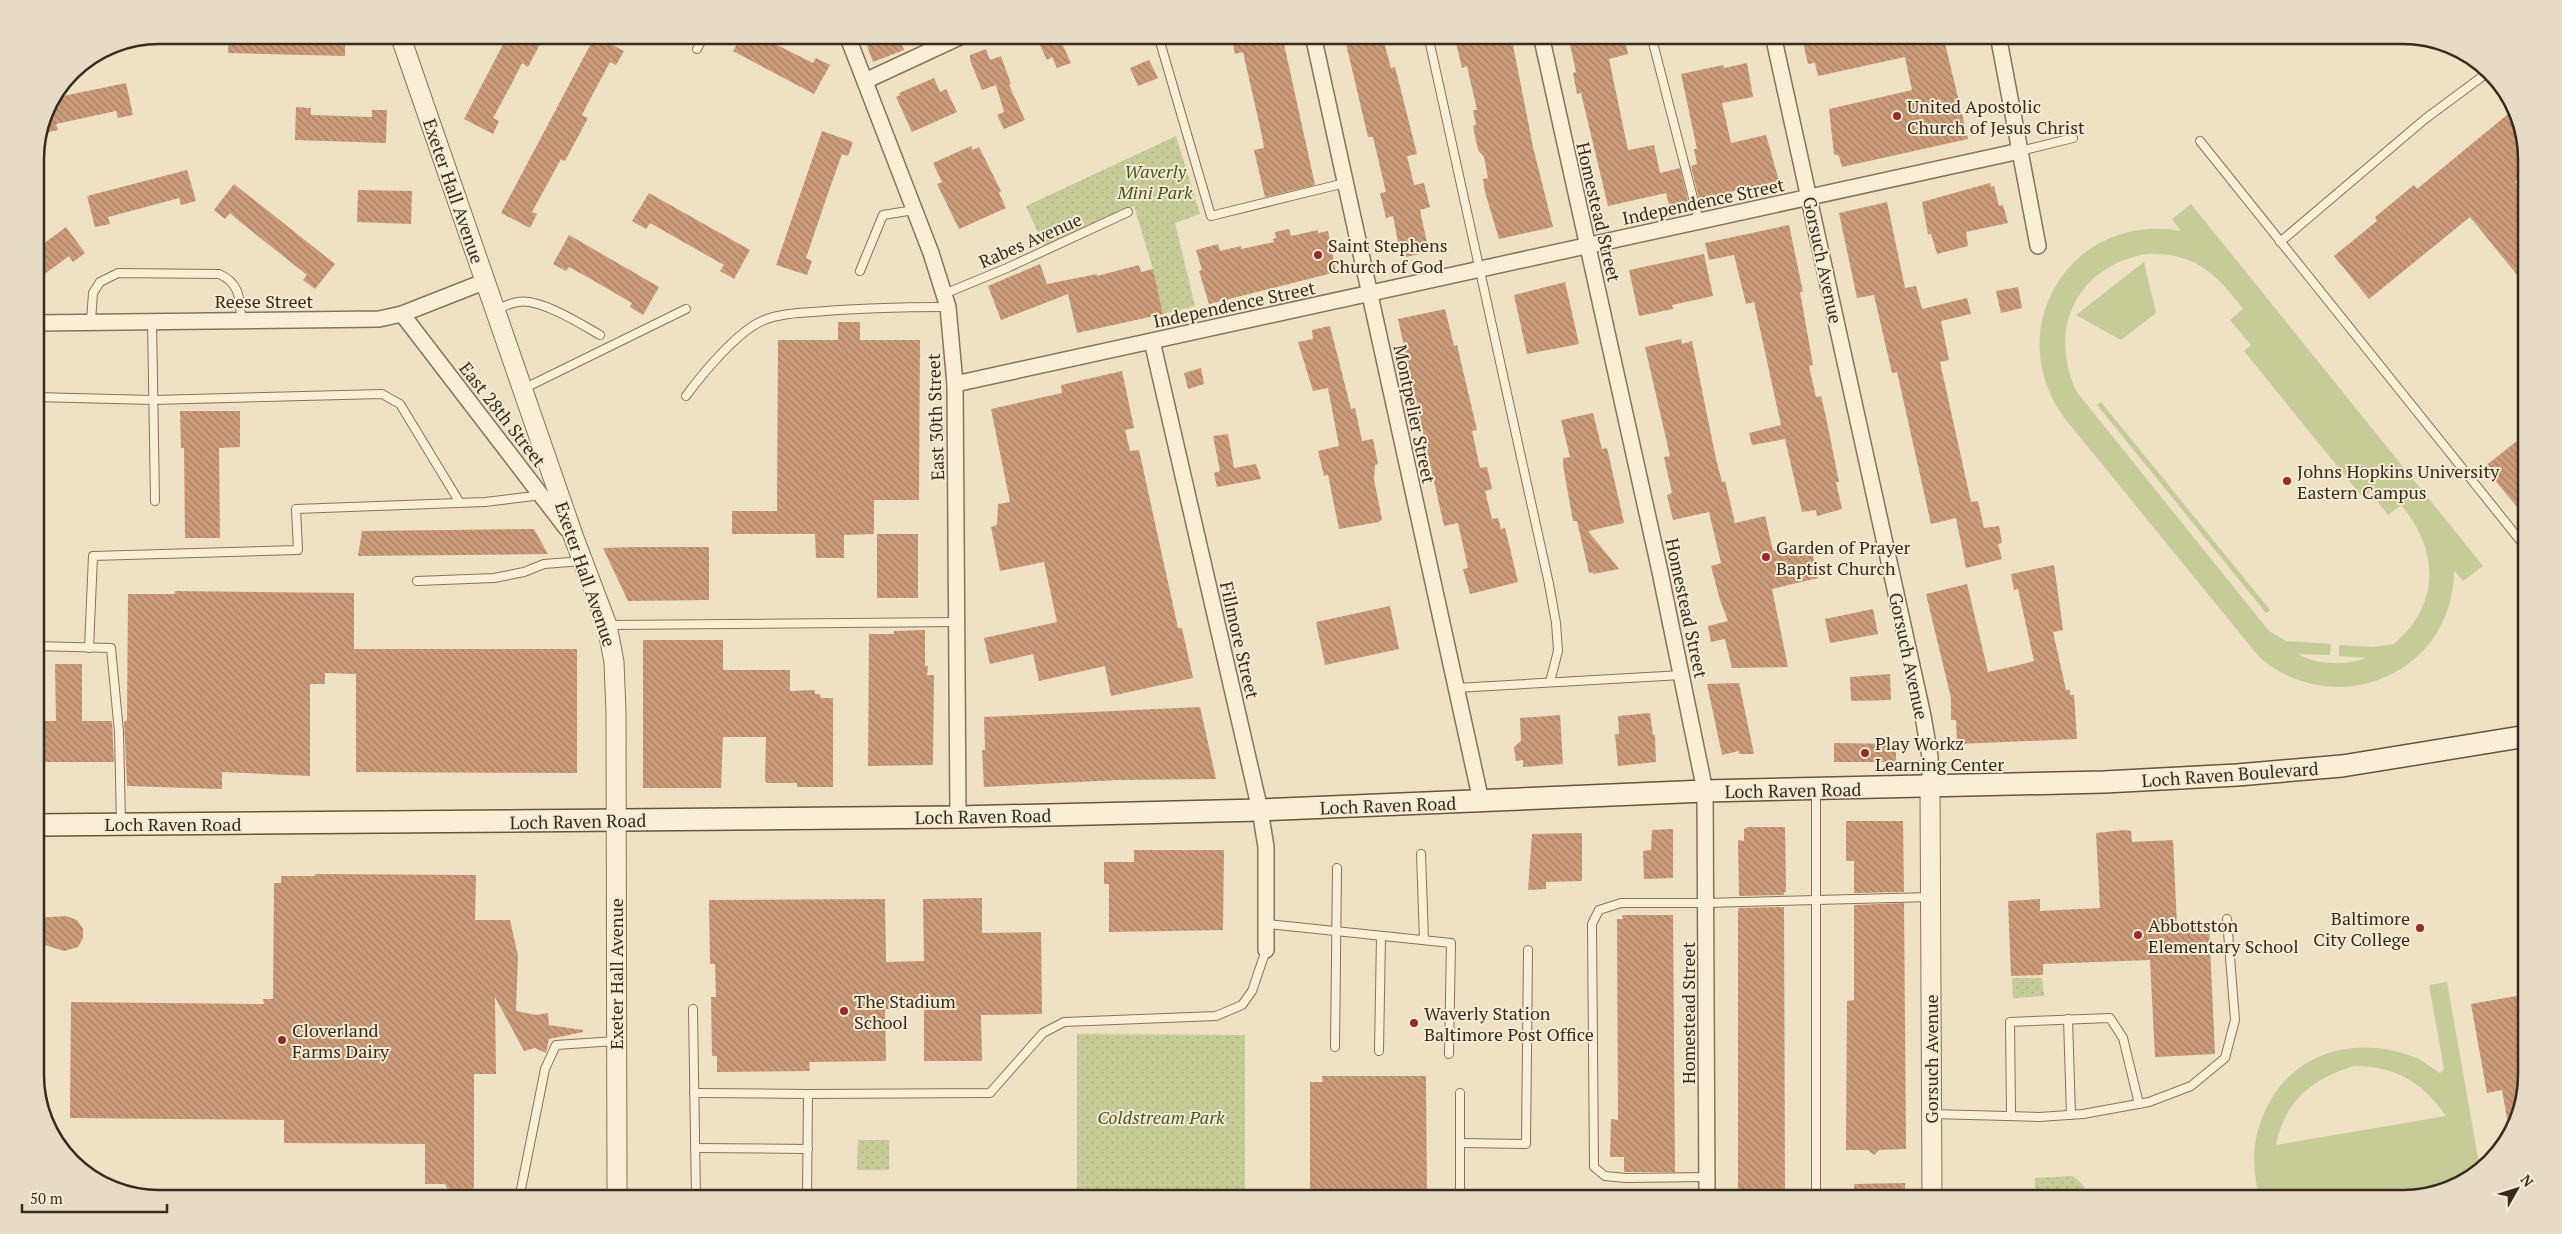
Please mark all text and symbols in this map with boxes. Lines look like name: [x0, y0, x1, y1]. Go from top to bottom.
place label: United Apostolic Church of Jesus Christ: [1907, 94, 2085, 139]
marker: United Apostolic Church of Jesus Christ: [1891, 110, 1903, 122]
street label: Exeter Hall Avenue: [418, 115, 490, 267]
street label: Homestead Street: [1571, 140, 1627, 285]
park label: Waverly Mini Park: [1116, 159, 1193, 204]
street label: Independence Street: [1620, 172, 1787, 230]
street label: Gorsuch Avenue: [1798, 194, 1848, 326]
street label: Rabes Avenue: [975, 207, 1085, 273]
place label: Saint Stephens Church of God: [1328, 233, 1448, 278]
marker: Saint Stephens Church of God: [1312, 249, 1324, 261]
street label: Independence Street: [1151, 275, 1318, 333]
street label: Reese Street: [215, 289, 314, 313]
street label: Montpelier Street: [1389, 342, 1442, 486]
street label: East 30th Street: [921, 353, 949, 481]
street label: East 28th Street: [454, 356, 552, 472]
place label: Johns Hopkins University Eastern Campus: [2297, 459, 2500, 504]
marker: Johns Hopkins University Eastern Campus: [2281, 475, 2293, 487]
street label: Exeter Hall Avenue: [550, 498, 622, 650]
place label: Garden of Prayer Baptist Church: [1776, 535, 1911, 580]
street label: Homestead Street: [1660, 536, 1714, 681]
marker: Garden of Prayer Baptist Church: [1760, 551, 1772, 563]
street label: Fillmore Street: [1215, 579, 1265, 701]
street label: Gorsuch Avenue: [1884, 590, 1934, 722]
place label: Play Workz Learning Center: [1875, 731, 2004, 776]
marker: Play Workz Learning Center: [1859, 747, 1871, 759]
street label: Loch Raven Boulevard: [2141, 756, 2319, 792]
street label: Loch Raven Road: [1724, 777, 1862, 803]
street label: Loch Raven Road: [1319, 791, 1457, 819]
street label: Loch Raven Road: [914, 803, 1052, 829]
street label: Loch Raven Road: [509, 808, 647, 834]
street label: Loch Raven Road: [105, 812, 241, 836]
street label: Exeter Hall Avenue: [604, 898, 628, 1050]
place label: Baltimore City College: [2313, 906, 2410, 951]
place label: Abbottston Elementary School: [2148, 913, 2299, 958]
marker: Baltimore City College: [2414, 922, 2426, 934]
marker: Abbottston Elementary School: [2132, 929, 2144, 941]
street label: Homestead Street: [1676, 941, 1700, 1084]
place label: The Stadium School: [854, 989, 956, 1034]
street label: Gorsuch Avenue: [1919, 994, 1943, 1124]
place label: Waverly Station Baltimore Post Office: [1424, 1001, 1594, 1046]
marker: The Stadium School: [838, 1005, 850, 1017]
marker: Waverly Station Baltimore Post Office: [1408, 1017, 1420, 1029]
place label: Cloverland Farms Dairy: [292, 1018, 390, 1063]
marker: Cloverland Farms Dairy: [276, 1034, 288, 1046]
park label: Coldstream Park: [1097, 1105, 1225, 1129]
north arrow: [2492, 1164, 2542, 1214]
text: N: [2517, 1170, 2538, 1191]
scale bar: [22, 1182, 168, 1214]
text: 50 m: [30, 1188, 63, 1208]

